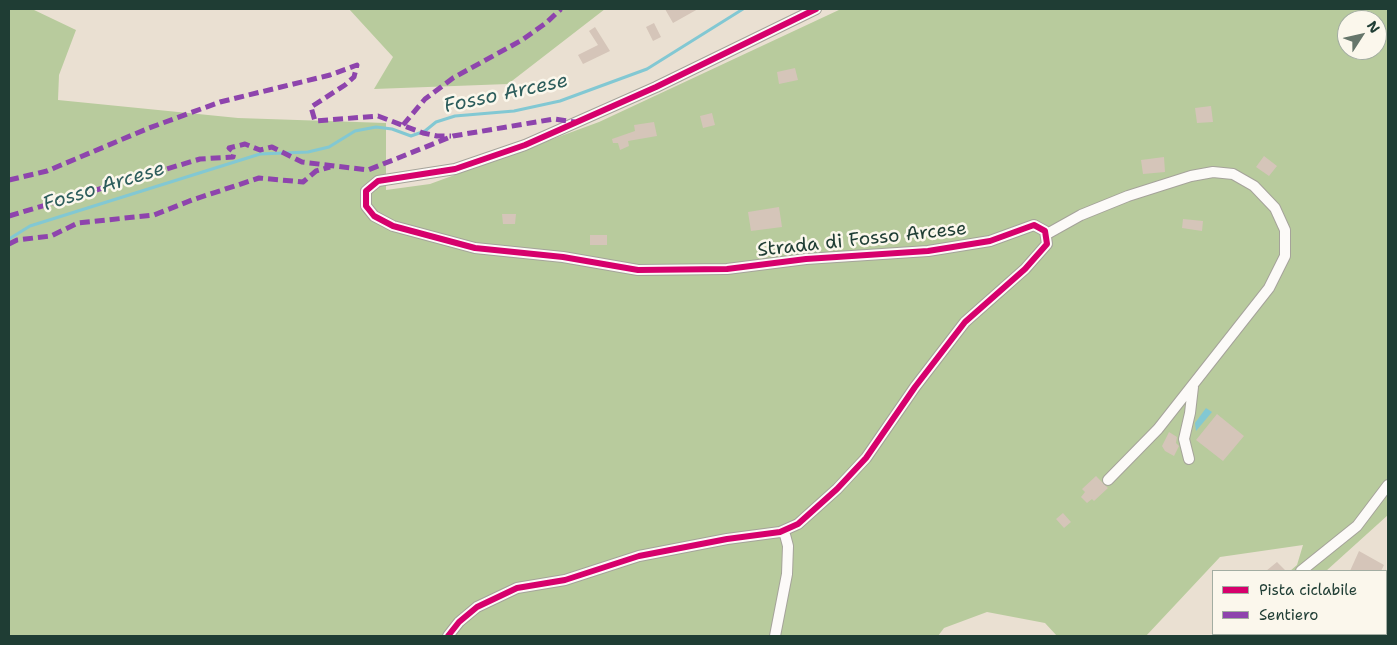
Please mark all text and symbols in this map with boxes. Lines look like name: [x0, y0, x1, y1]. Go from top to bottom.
north arrow: [1337, 10, 1387, 60]
text: N: [1363, 17, 1384, 37]
water label: Fosso Arcese: [442, 69, 570, 119]
water label: Fosso Arcese: [40, 157, 168, 217]
street label: Strada di Fosso Arcese: [756, 218, 968, 262]
legend: [1212, 570, 1387, 635]
text: Pista ciclabile: [1259, 580, 1357, 600]
text: Sentiero: [1259, 605, 1318, 625]

